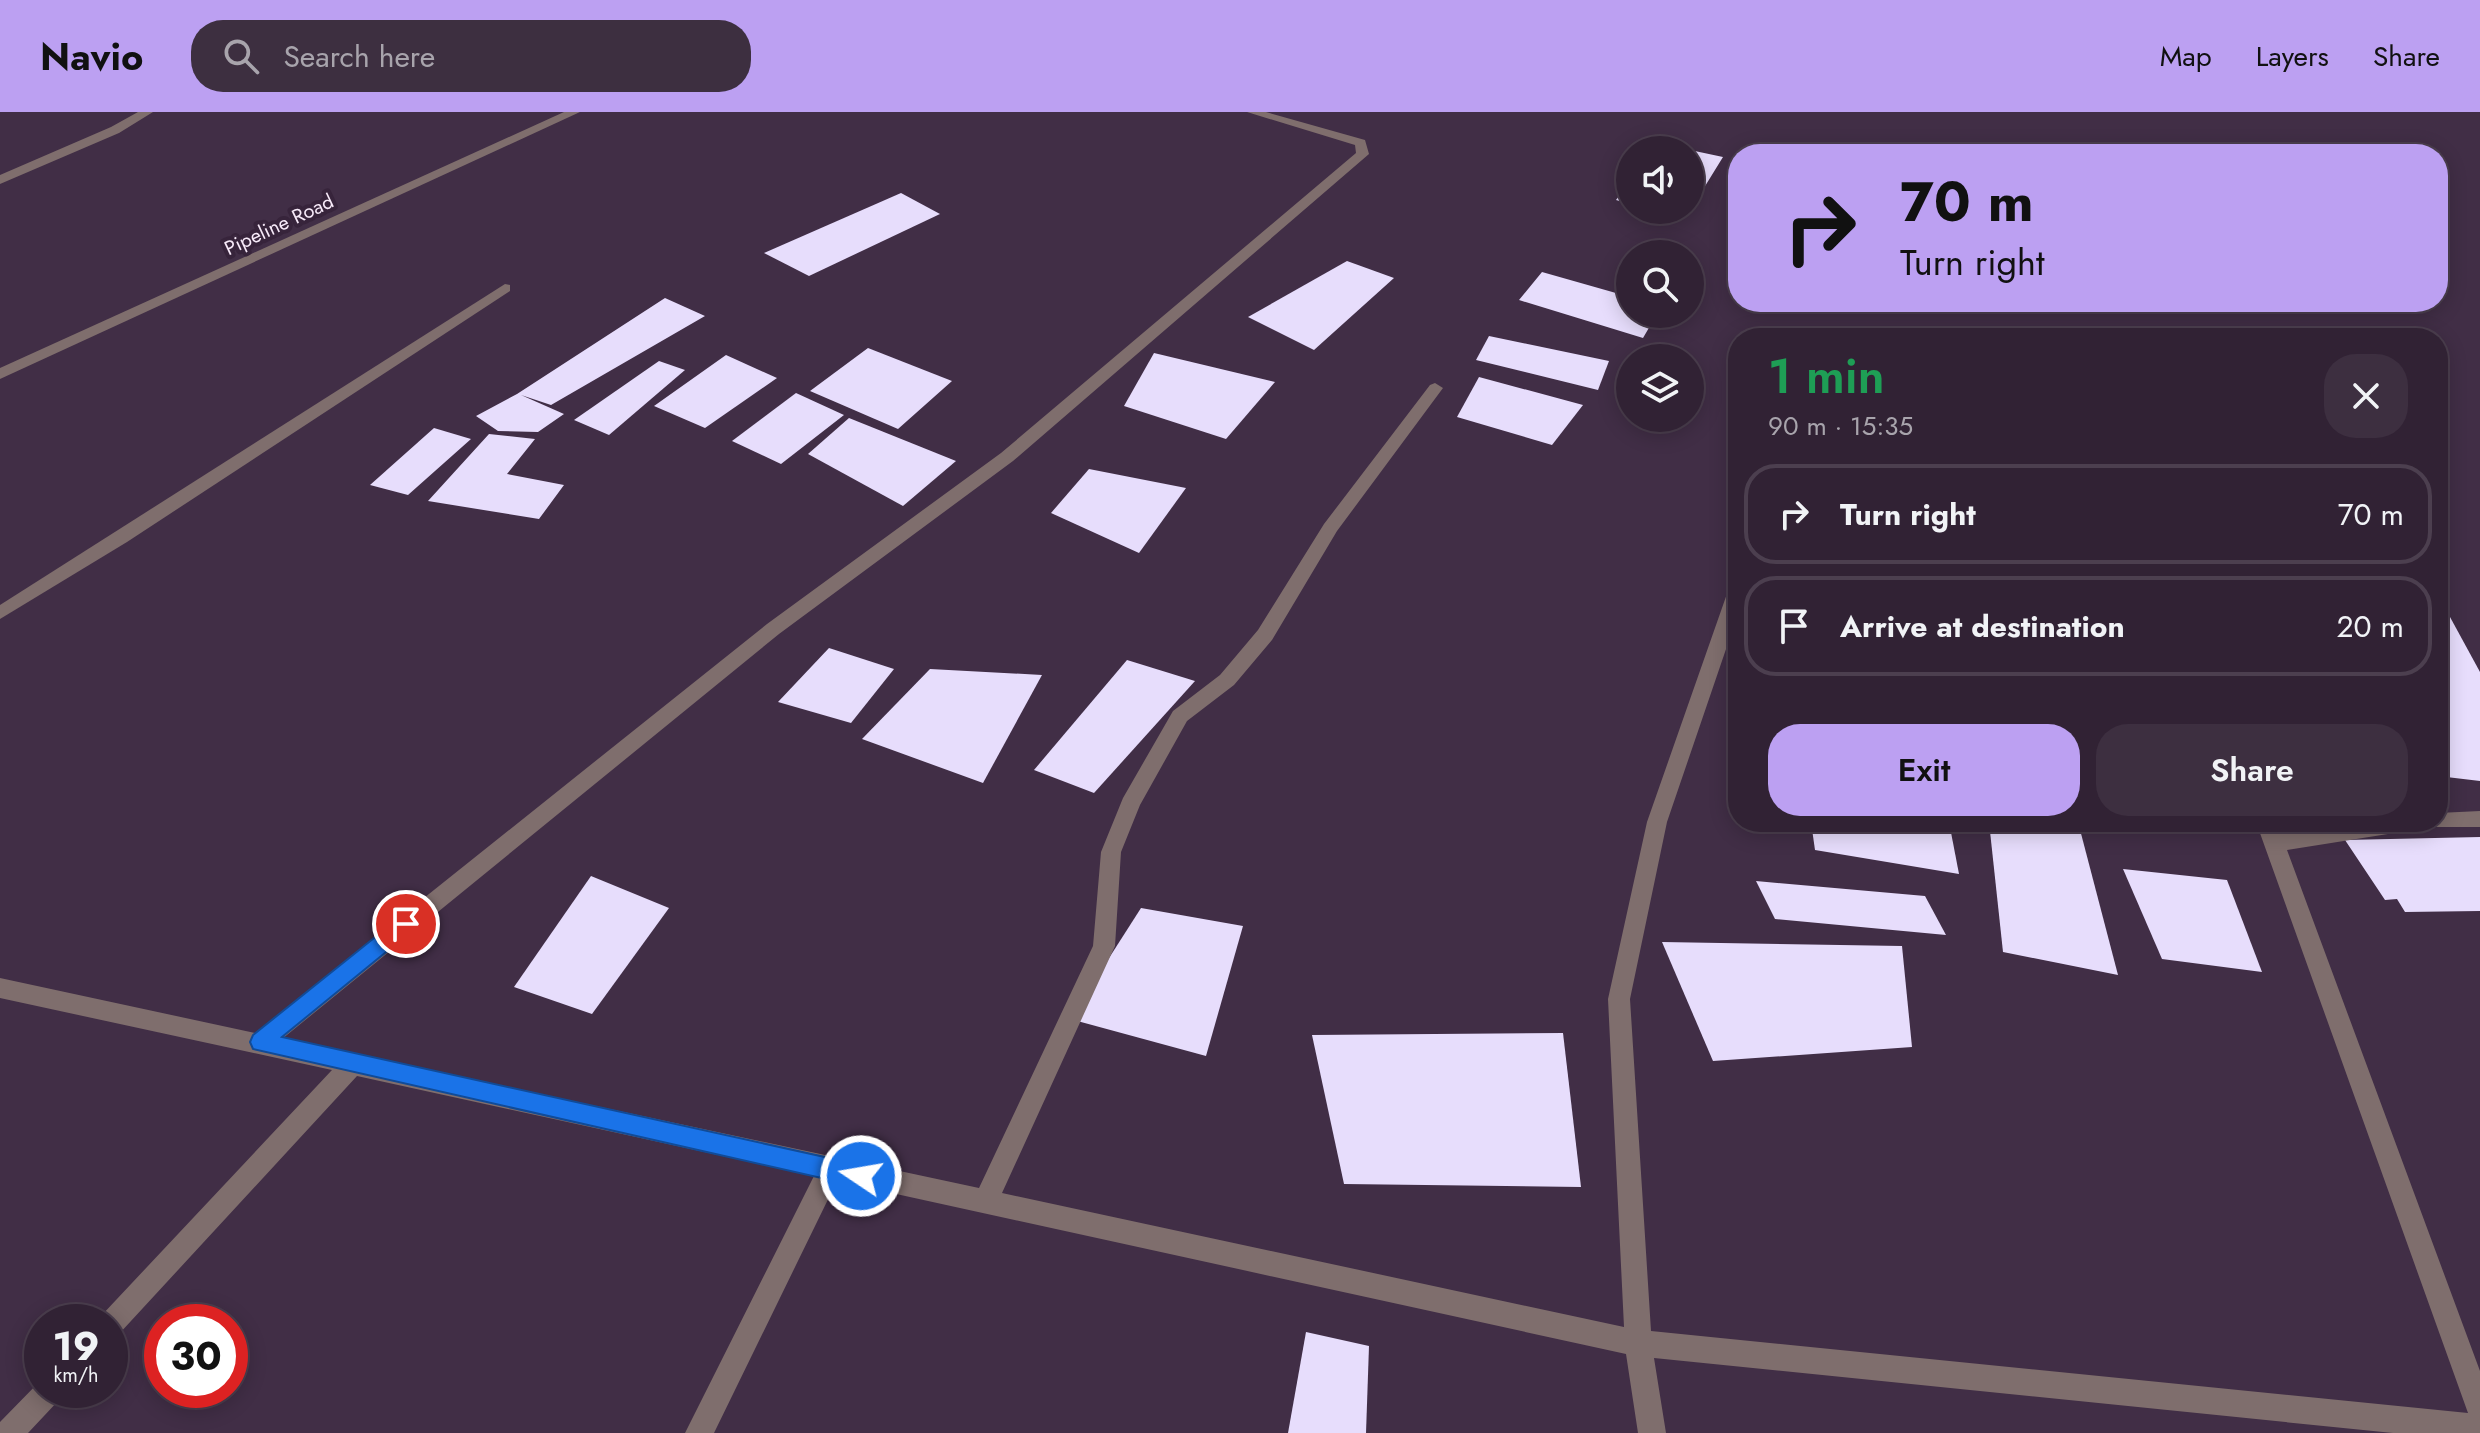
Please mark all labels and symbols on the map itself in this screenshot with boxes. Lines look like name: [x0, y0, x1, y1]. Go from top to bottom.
street label: Pipeline Road: [220, 187, 338, 263]
pin: [372, 890, 440, 958]
position arrow: [819, 1134, 903, 1218]
speed limit sign: 30: [144, 1304, 248, 1408]

